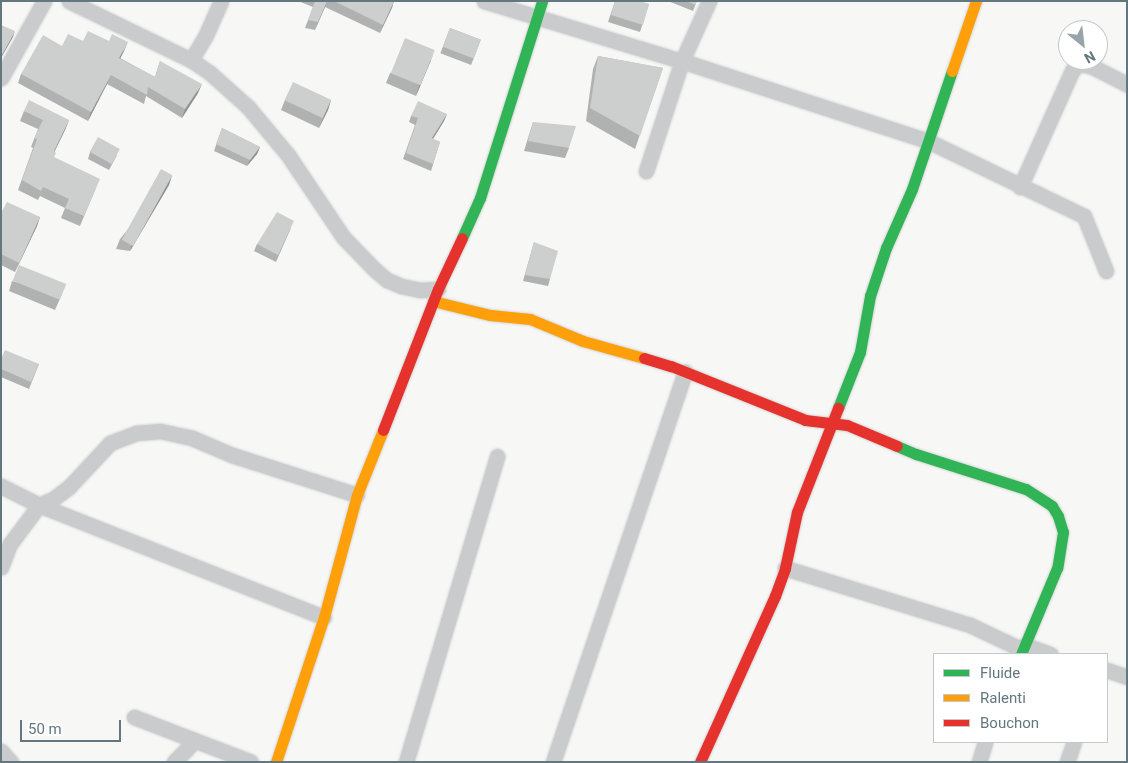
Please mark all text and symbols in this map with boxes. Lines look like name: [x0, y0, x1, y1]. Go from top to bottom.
north arrow: [1058, 20, 1108, 70]
text: N: [1082, 48, 1098, 67]
legend: [933, 653, 1108, 743]
text: Fluide: [980, 664, 1020, 682]
text: Ralenti: [980, 689, 1026, 707]
scale bar: [22, 710, 124, 742]
text: Bouchon: [980, 714, 1039, 732]
text: 50 m: [28, 720, 62, 738]

